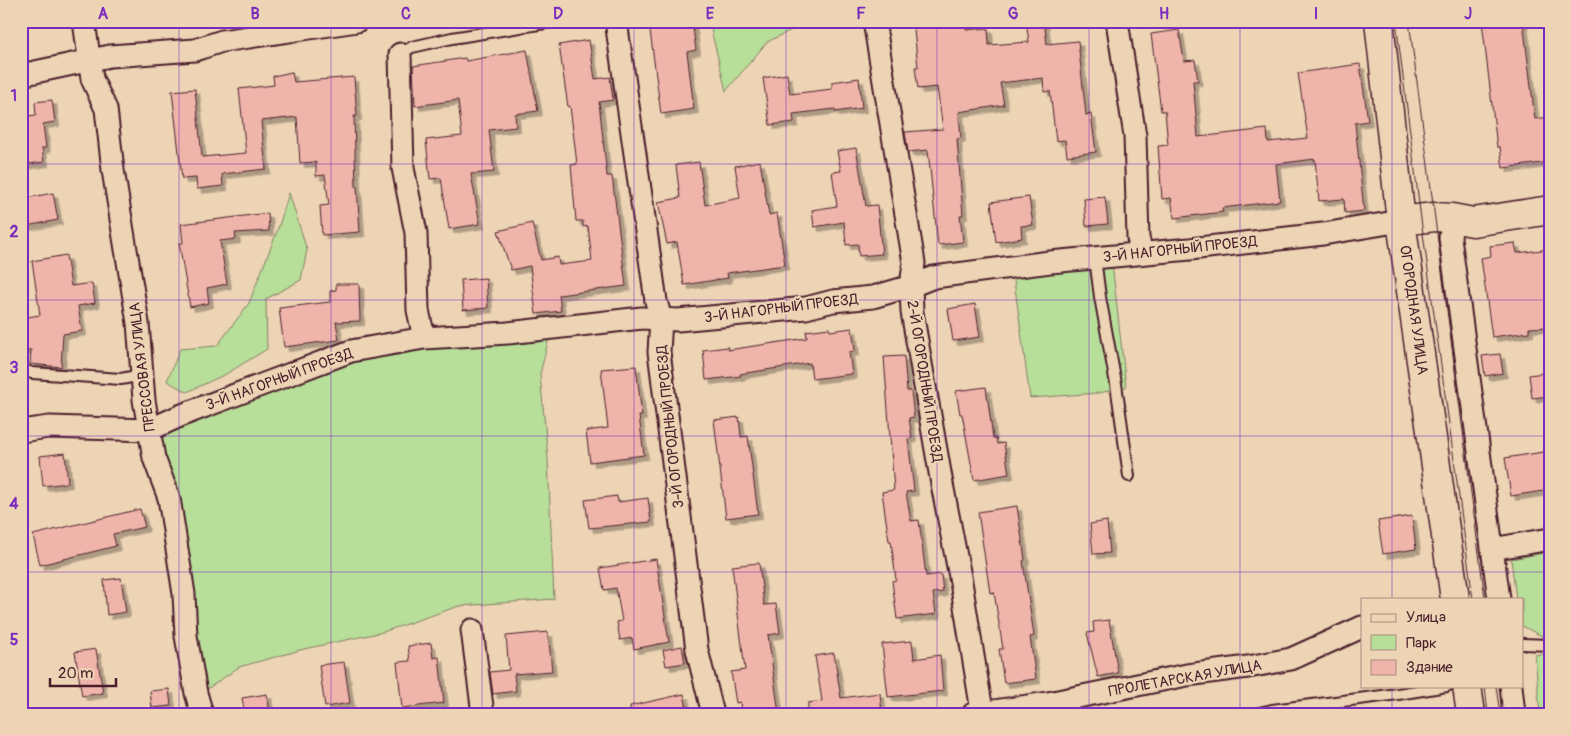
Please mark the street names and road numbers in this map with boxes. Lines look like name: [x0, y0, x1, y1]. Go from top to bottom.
street label: 3-Й НАГОРНЫЙ ПРОЕЗД: [1102, 232, 1259, 267]
street label: ОГОРОДНАЯ УЛИЦА: [1395, 244, 1432, 376]
street label: 3-Й НАГОРНЫЙ ПРОЕЗД: [703, 290, 860, 327]
street label: 2-Й ОГОРОДНЫЙ ПРОЕЗД: [902, 299, 947, 464]
street label: ПРЕССОВАЯ УЛИЦА: [125, 301, 160, 433]
street label: 3-Й НАГОРНЫЙ ПРОЕЗД: [203, 344, 356, 415]
street label: 3-Й ОГОРОДНЫЙ ПРОЕЗД: [652, 344, 688, 509]
street label: ПРОЛЕТАРСКАЯ УЛИЦА: [1107, 656, 1263, 701]

